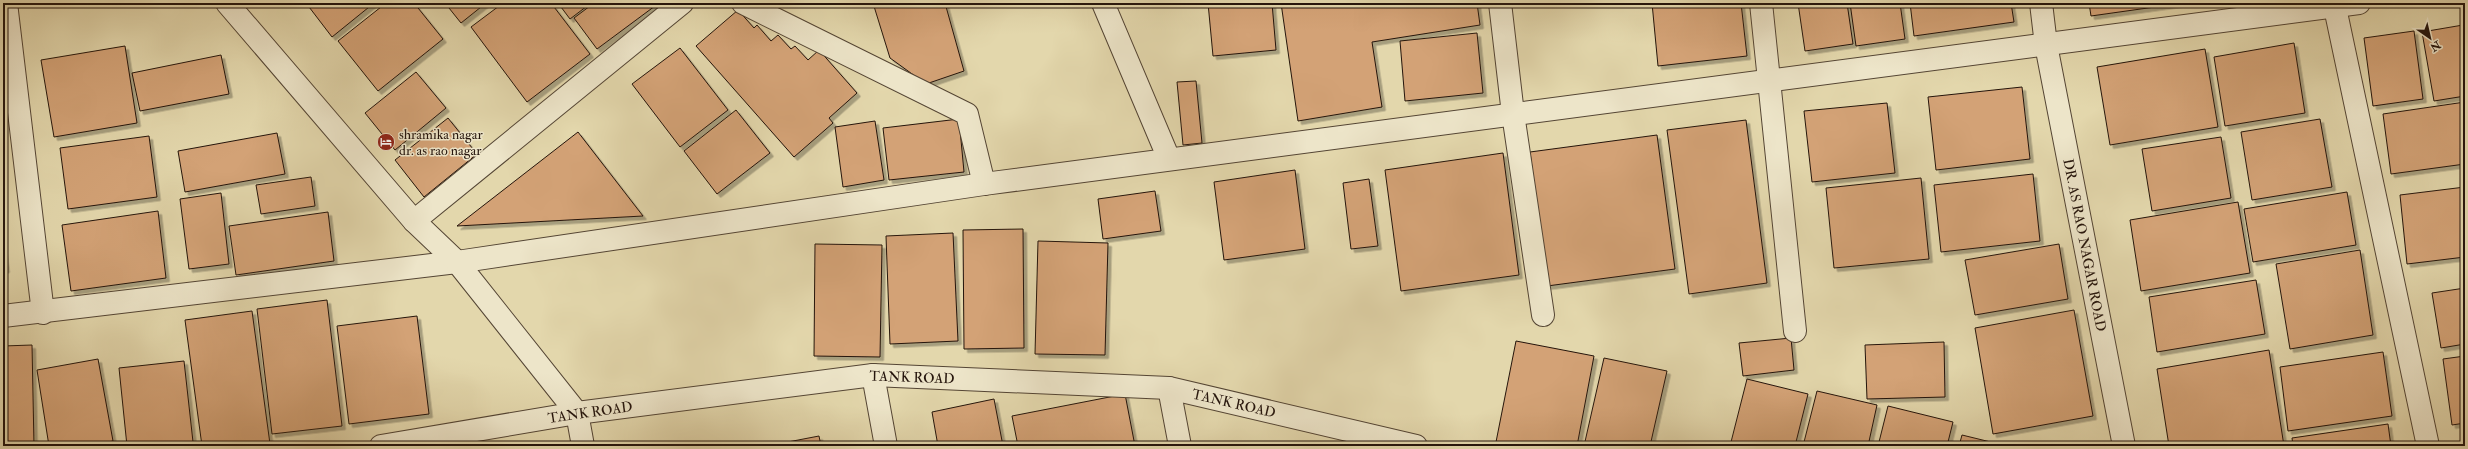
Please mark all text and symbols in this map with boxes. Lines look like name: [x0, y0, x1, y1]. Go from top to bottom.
north arrow: [2410, 18, 2450, 58]
text: N: [2427, 37, 2444, 55]
place label: shramika nagar dr. as rao nagar: [399, 126, 484, 159]
hotel icon: shramika nagar dr. as rao nagar: [376, 132, 396, 152]
street label: DR. AS RAO NAGAR ROAD: [2059, 157, 2110, 333]
street label: TANK ROAD: [869, 368, 955, 387]
street label: TANK ROAD: [1190, 386, 1277, 421]
street label: TANK ROAD: [547, 398, 634, 427]

